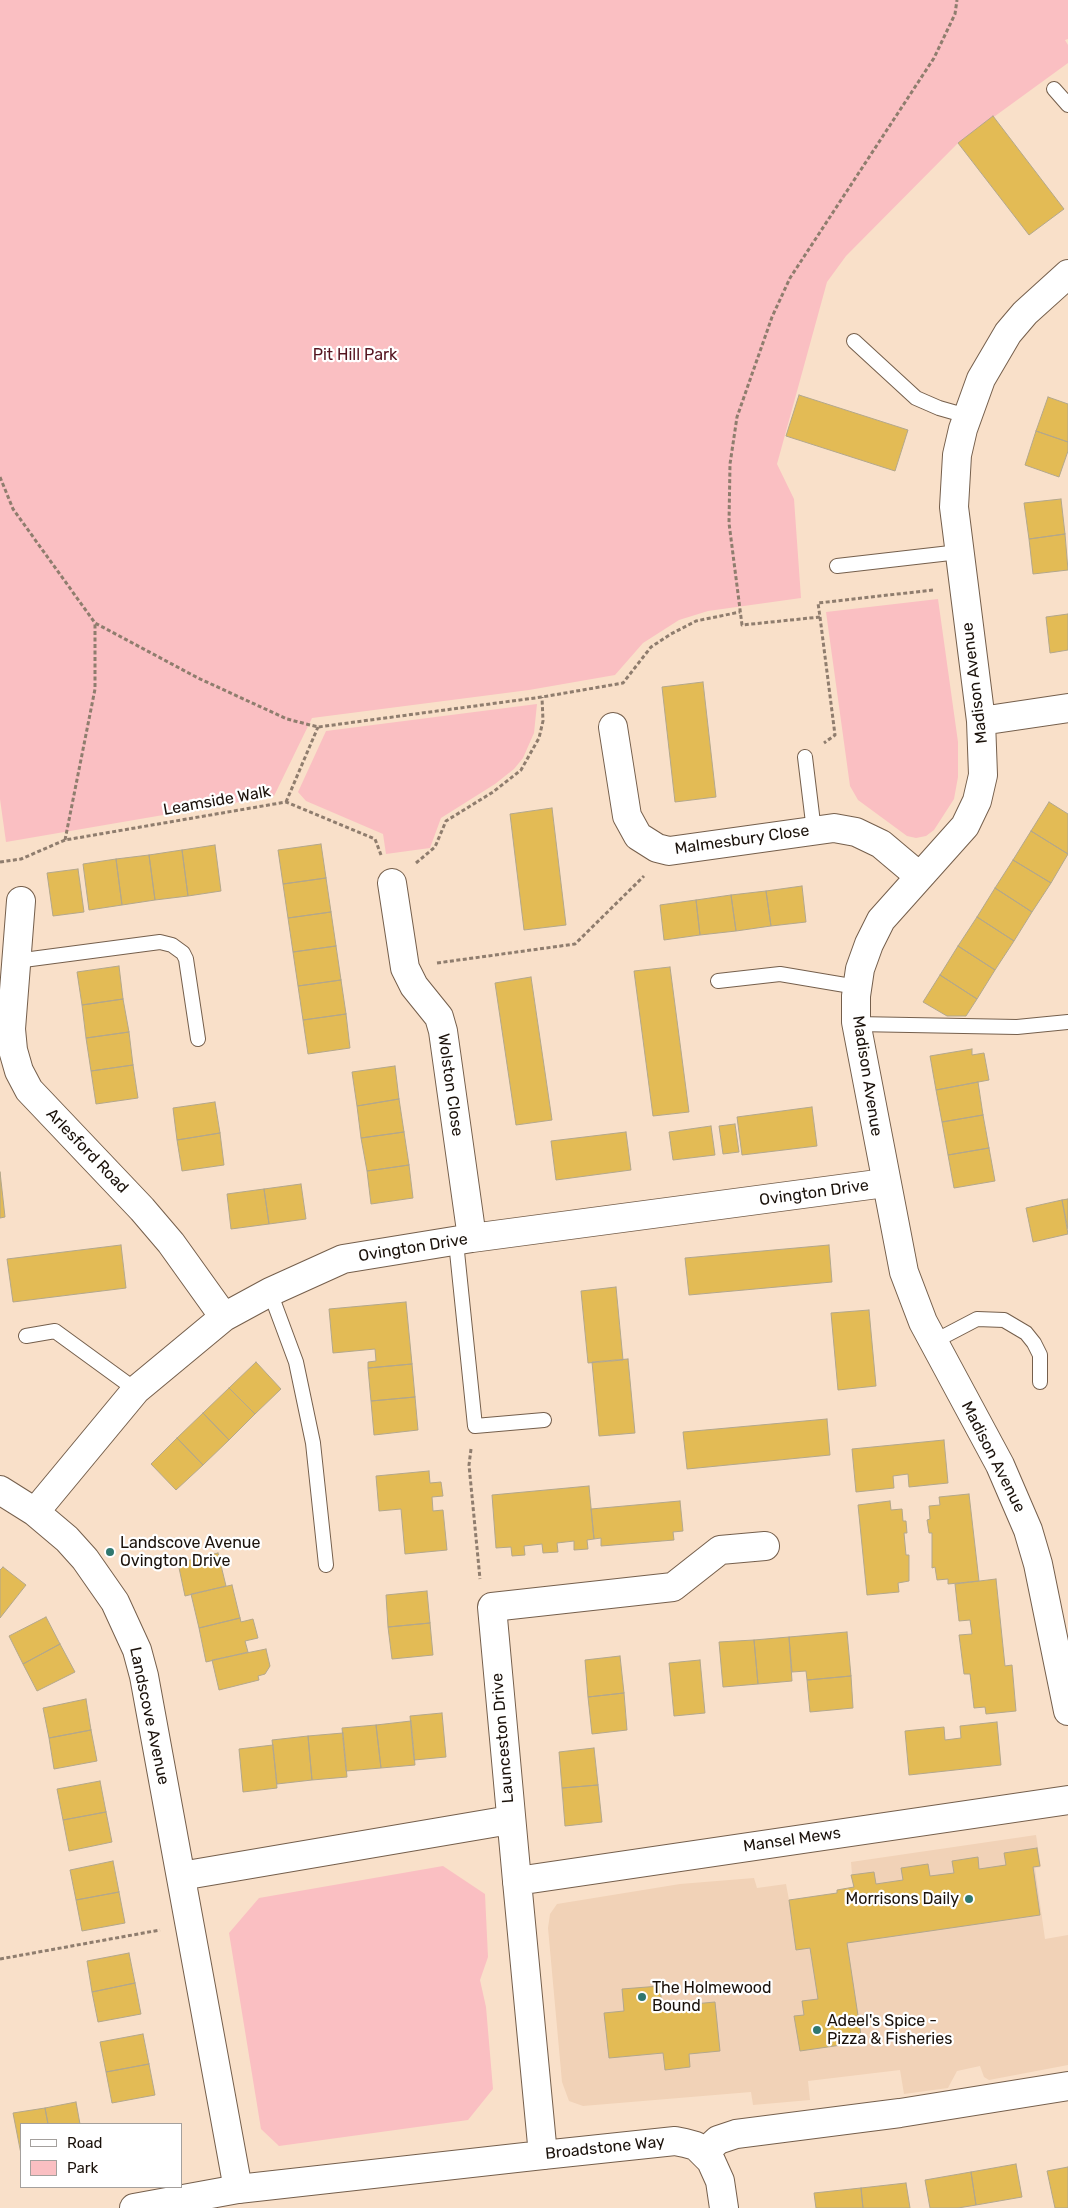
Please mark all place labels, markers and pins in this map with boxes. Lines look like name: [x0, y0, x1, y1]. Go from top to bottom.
place label: Landscove Avenue Ovington Drive: [120, 1533, 260, 1571]
marker: Landscove Avenue Ovington Drive: [104, 1546, 116, 1558]
place label: Morrisons Daily: [846, 1889, 959, 1909]
marker: Morrisons Daily: [963, 1893, 975, 1905]
place label: The Holmewood Bound: [652, 1978, 772, 2016]
marker: The Holmewood Bound: [636, 1991, 648, 2003]
place label: Adeel's Spice - Pizza & Fisheries: [827, 2011, 952, 2049]
marker: Adeel's Spice - Pizza & Fisheries: [811, 2024, 823, 2036]

